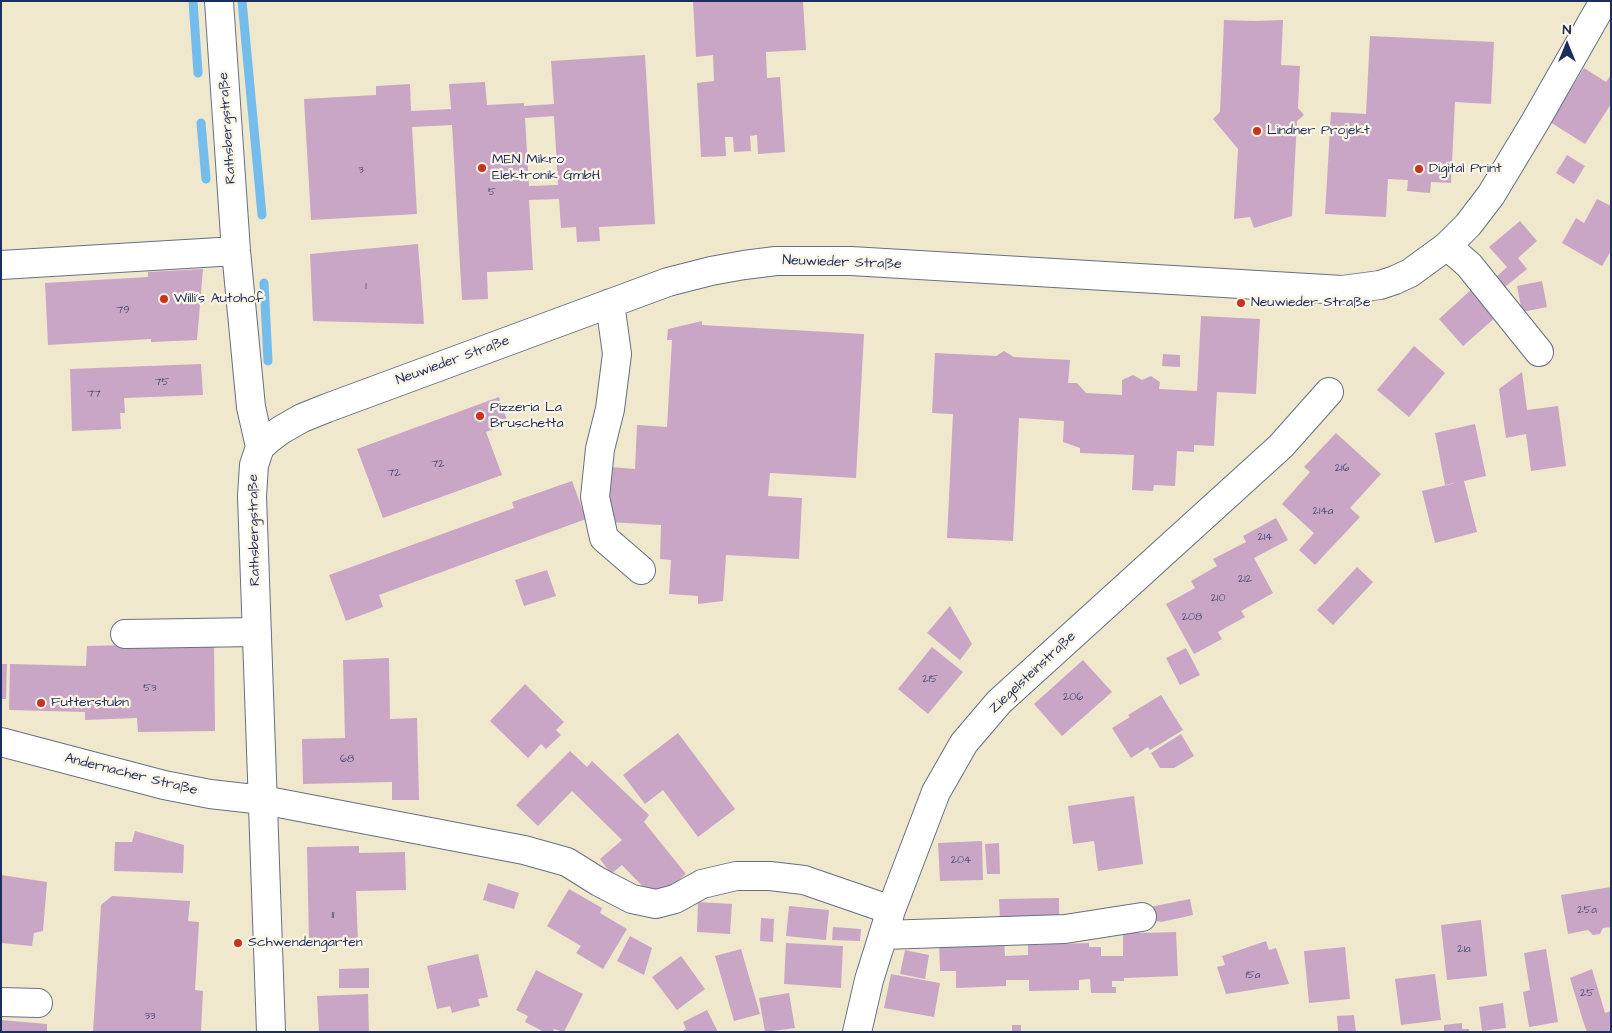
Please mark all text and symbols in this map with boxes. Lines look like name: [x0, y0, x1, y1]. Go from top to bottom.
north arrow: [1542, 20, 1592, 70]
text: N: [1563, 20, 1571, 40]
street label: Rathsbergstraße: [216, 71, 240, 185]
place label: Lindner Projekt: [1267, 123, 1370, 139]
marker: Lindner Projekt: [1251, 125, 1263, 137]
place label: MEN Mikro Elektronik GmbH: [492, 152, 600, 184]
place label: Digital Print: [1429, 161, 1502, 177]
marker: MEN Mikro Elektronik GmbH: [476, 162, 488, 174]
marker: Digital Print: [1413, 163, 1425, 175]
house number: 3: [358, 164, 364, 178]
house number: 5: [488, 186, 496, 200]
street label: Neuwieder Straße: [782, 253, 902, 273]
house number: 1: [365, 280, 367, 294]
place label: Willi's Autohof: [174, 291, 263, 307]
marker: Willi's Autohof: [158, 293, 170, 305]
place label: Neuwieder Straße: [1251, 295, 1371, 311]
marker: Neuwieder Straße: [1235, 297, 1247, 309]
house number: 79: [116, 304, 130, 318]
street label: Neuwieder Straße: [394, 333, 512, 389]
house number: 75: [155, 376, 169, 390]
house number: 77: [87, 388, 101, 402]
place label: Pizzeria La Bruschetta: [490, 400, 564, 432]
marker: Pizzeria La Bruschetta: [474, 410, 486, 422]
house number: 72: [431, 458, 445, 472]
house number: 216: [1335, 462, 1349, 476]
house number: 72: [387, 467, 401, 481]
street label: Rathsbergstraße: [246, 474, 264, 586]
house number: 214a: [1313, 505, 1333, 519]
house number: 214: [1257, 531, 1273, 545]
house number: 212: [1238, 573, 1252, 587]
house number: 210: [1211, 592, 1225, 606]
house number: 208: [1182, 611, 1202, 625]
street label: Ziegelsteinstraße: [986, 629, 1080, 717]
house number: 215: [922, 673, 938, 687]
house number: 53: [143, 682, 157, 696]
house number: 206: [1063, 691, 1083, 705]
place label: Futterstubn: [51, 695, 129, 711]
marker: Futterstubn: [35, 697, 47, 709]
street label: Andernacher Straße: [63, 750, 199, 800]
house number: 68: [340, 753, 354, 767]
house number: 204: [951, 854, 971, 868]
house number: 25a: [1577, 904, 1597, 918]
house number: 11: [332, 909, 334, 923]
place label: Schwendengarten: [248, 935, 363, 951]
marker: Schwendengarten: [232, 937, 244, 949]
house number: 21a: [1457, 943, 1471, 957]
house number: 15a: [1246, 969, 1260, 983]
house number: 25: [1580, 987, 1594, 1001]
house number: 33: [144, 1010, 156, 1024]

